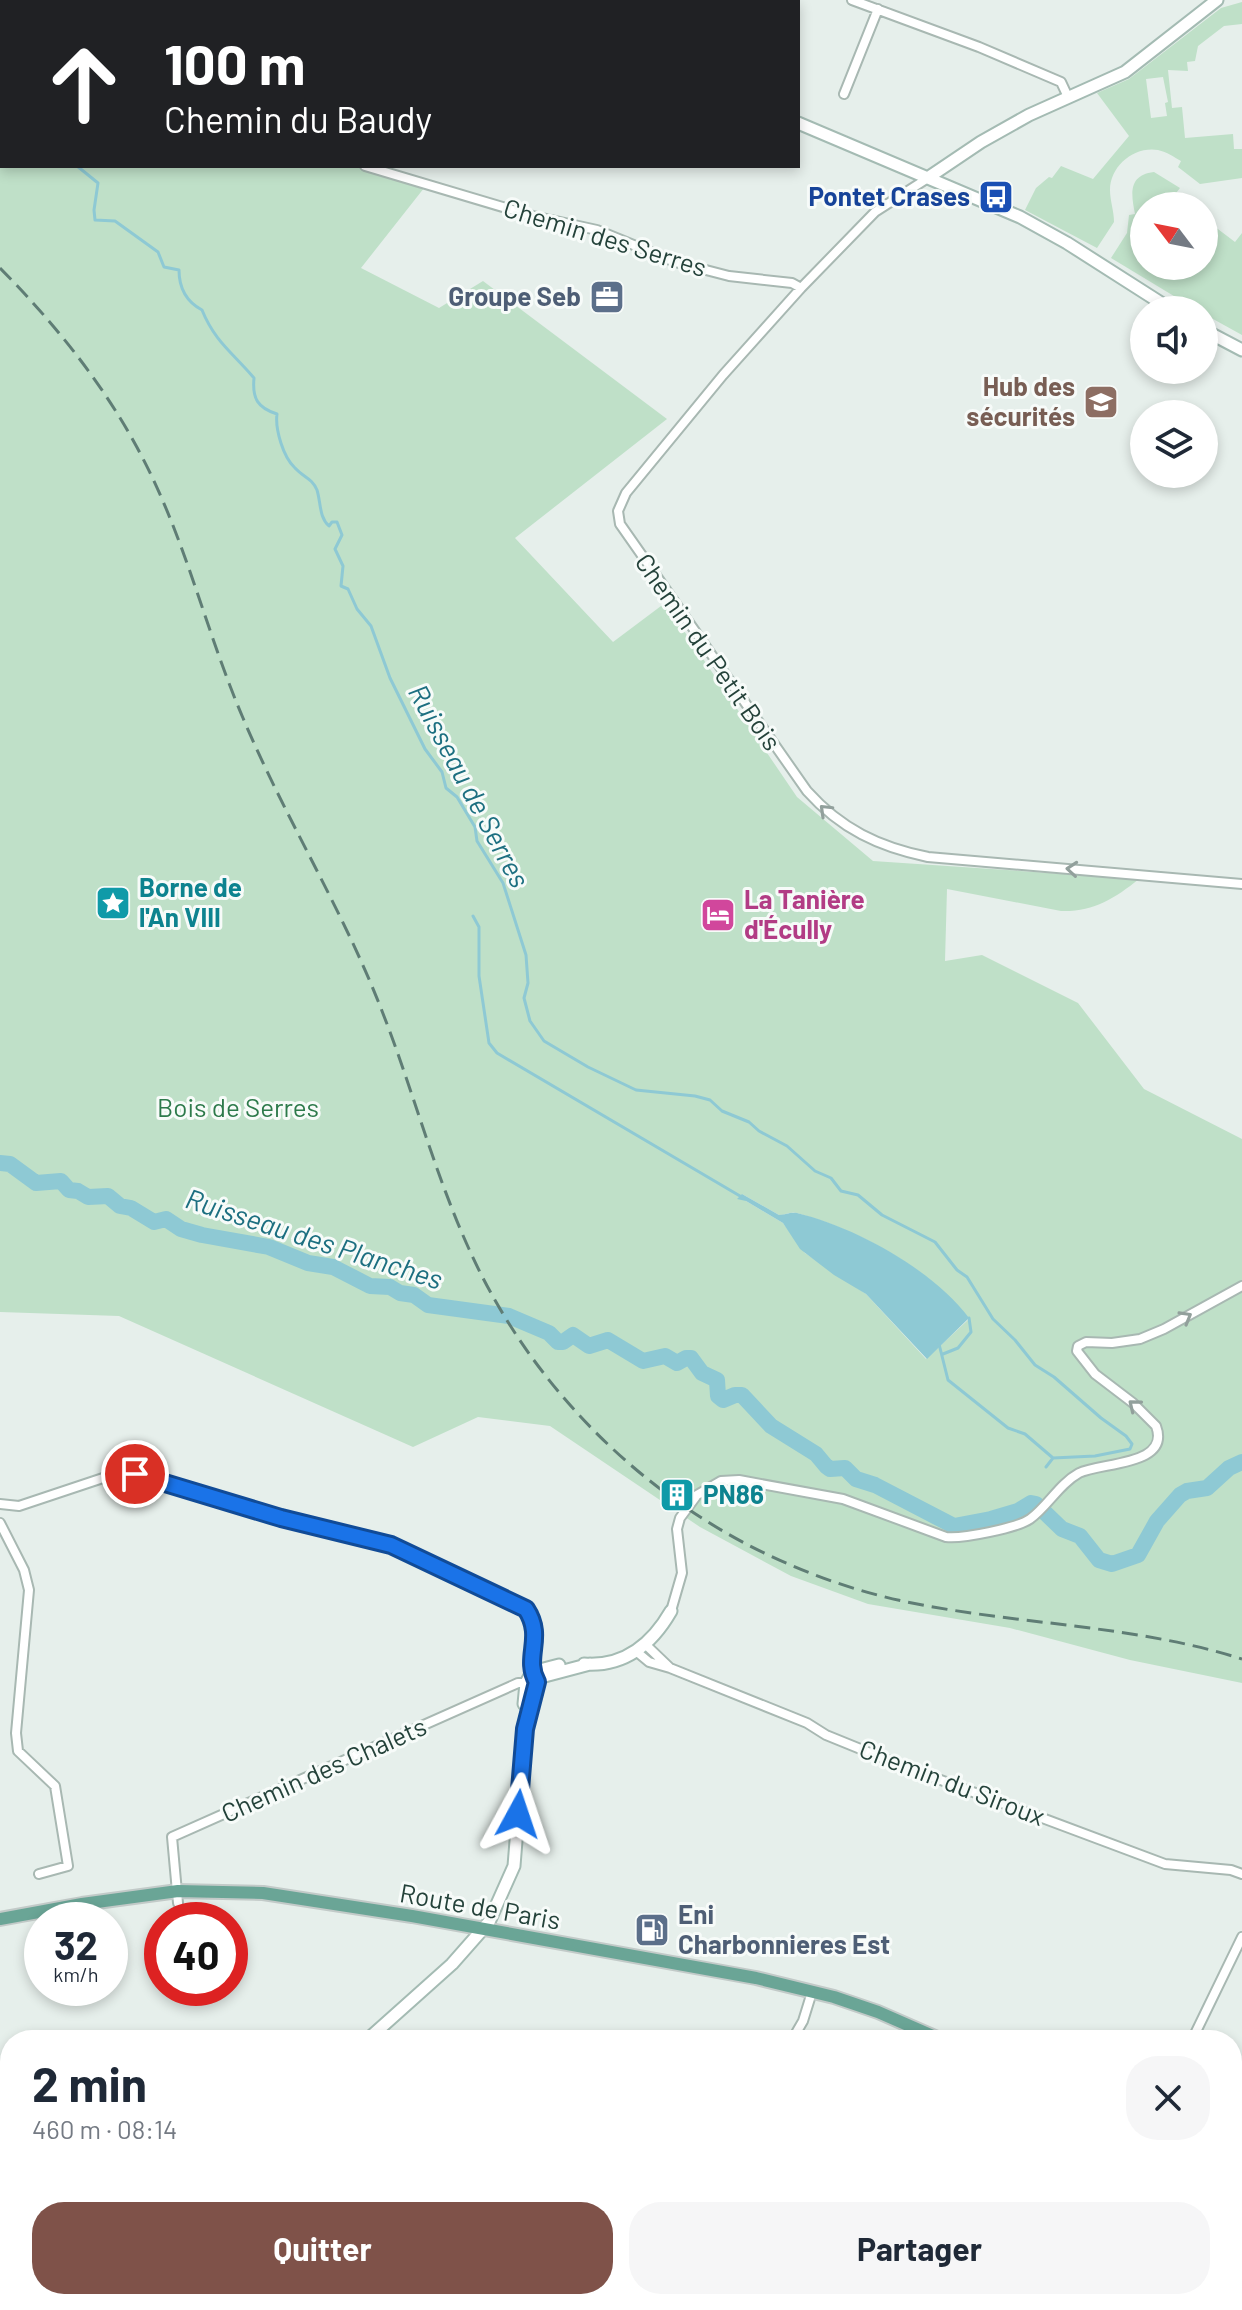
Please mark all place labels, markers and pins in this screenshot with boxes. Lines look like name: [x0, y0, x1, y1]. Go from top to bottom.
bus stop icon: Pontet Crases: [977, 178, 1015, 216]
place label: Pontet Crases: [808, 180, 970, 211]
office icon: Groupe Seb: [588, 278, 626, 316]
place label: Groupe Seb: [448, 280, 581, 311]
place label: Hub des sécurités: [966, 370, 1075, 431]
school or university icon: Hub des sécurités: [1082, 383, 1120, 421]
place label: Borne de l'An VIII: [139, 871, 242, 932]
place label: La Tanière d'Écully: [744, 883, 865, 944]
place icon: Borne de l'An VIII: [94, 884, 132, 922]
hotel icon: La Tanière d'Écully: [699, 896, 737, 934]
pin: [101, 1440, 169, 1508]
building icon: PN86: [658, 1476, 696, 1514]
place label: PN86: [703, 1478, 764, 1509]
place label: Eni Charbonnieres Est: [678, 1898, 890, 1959]
fuel station icon: Eni Charbonnieres Est: [633, 1911, 671, 1949]

